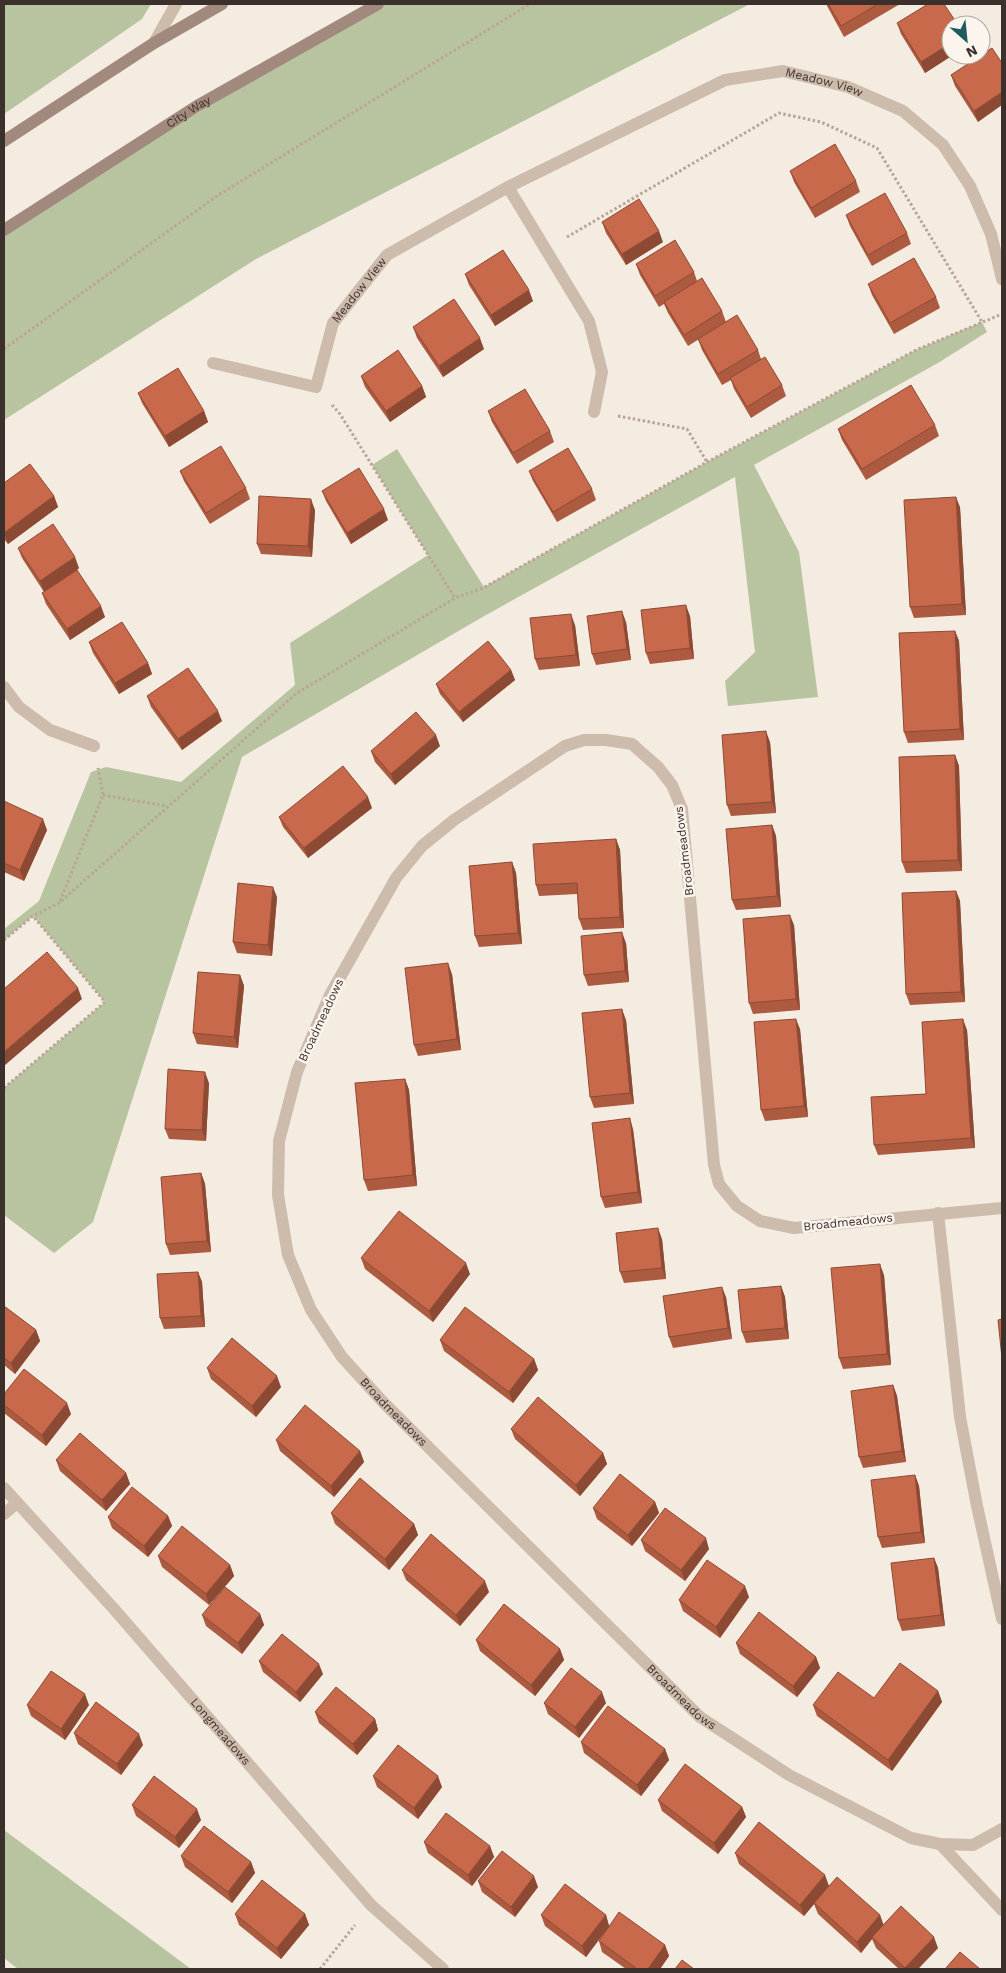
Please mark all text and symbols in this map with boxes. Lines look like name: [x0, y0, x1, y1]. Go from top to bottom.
north arrow: [941, 15, 991, 65]
text: N: [964, 42, 980, 61]
street label: Meadow View: [784, 65, 865, 100]
street label: City Way: [163, 92, 214, 131]
street label: Meadow View: [329, 255, 389, 326]
street label: Broadmeadows: [672, 805, 696, 897]
street label: Broadmeadows: [296, 976, 346, 1064]
street label: Broadmeadows: [803, 1210, 893, 1234]
street label: Broadmeadows: [357, 1375, 430, 1449]
street label: Broadmeadows: [644, 1661, 719, 1733]
street label: Longmeadows: [188, 1695, 253, 1768]

